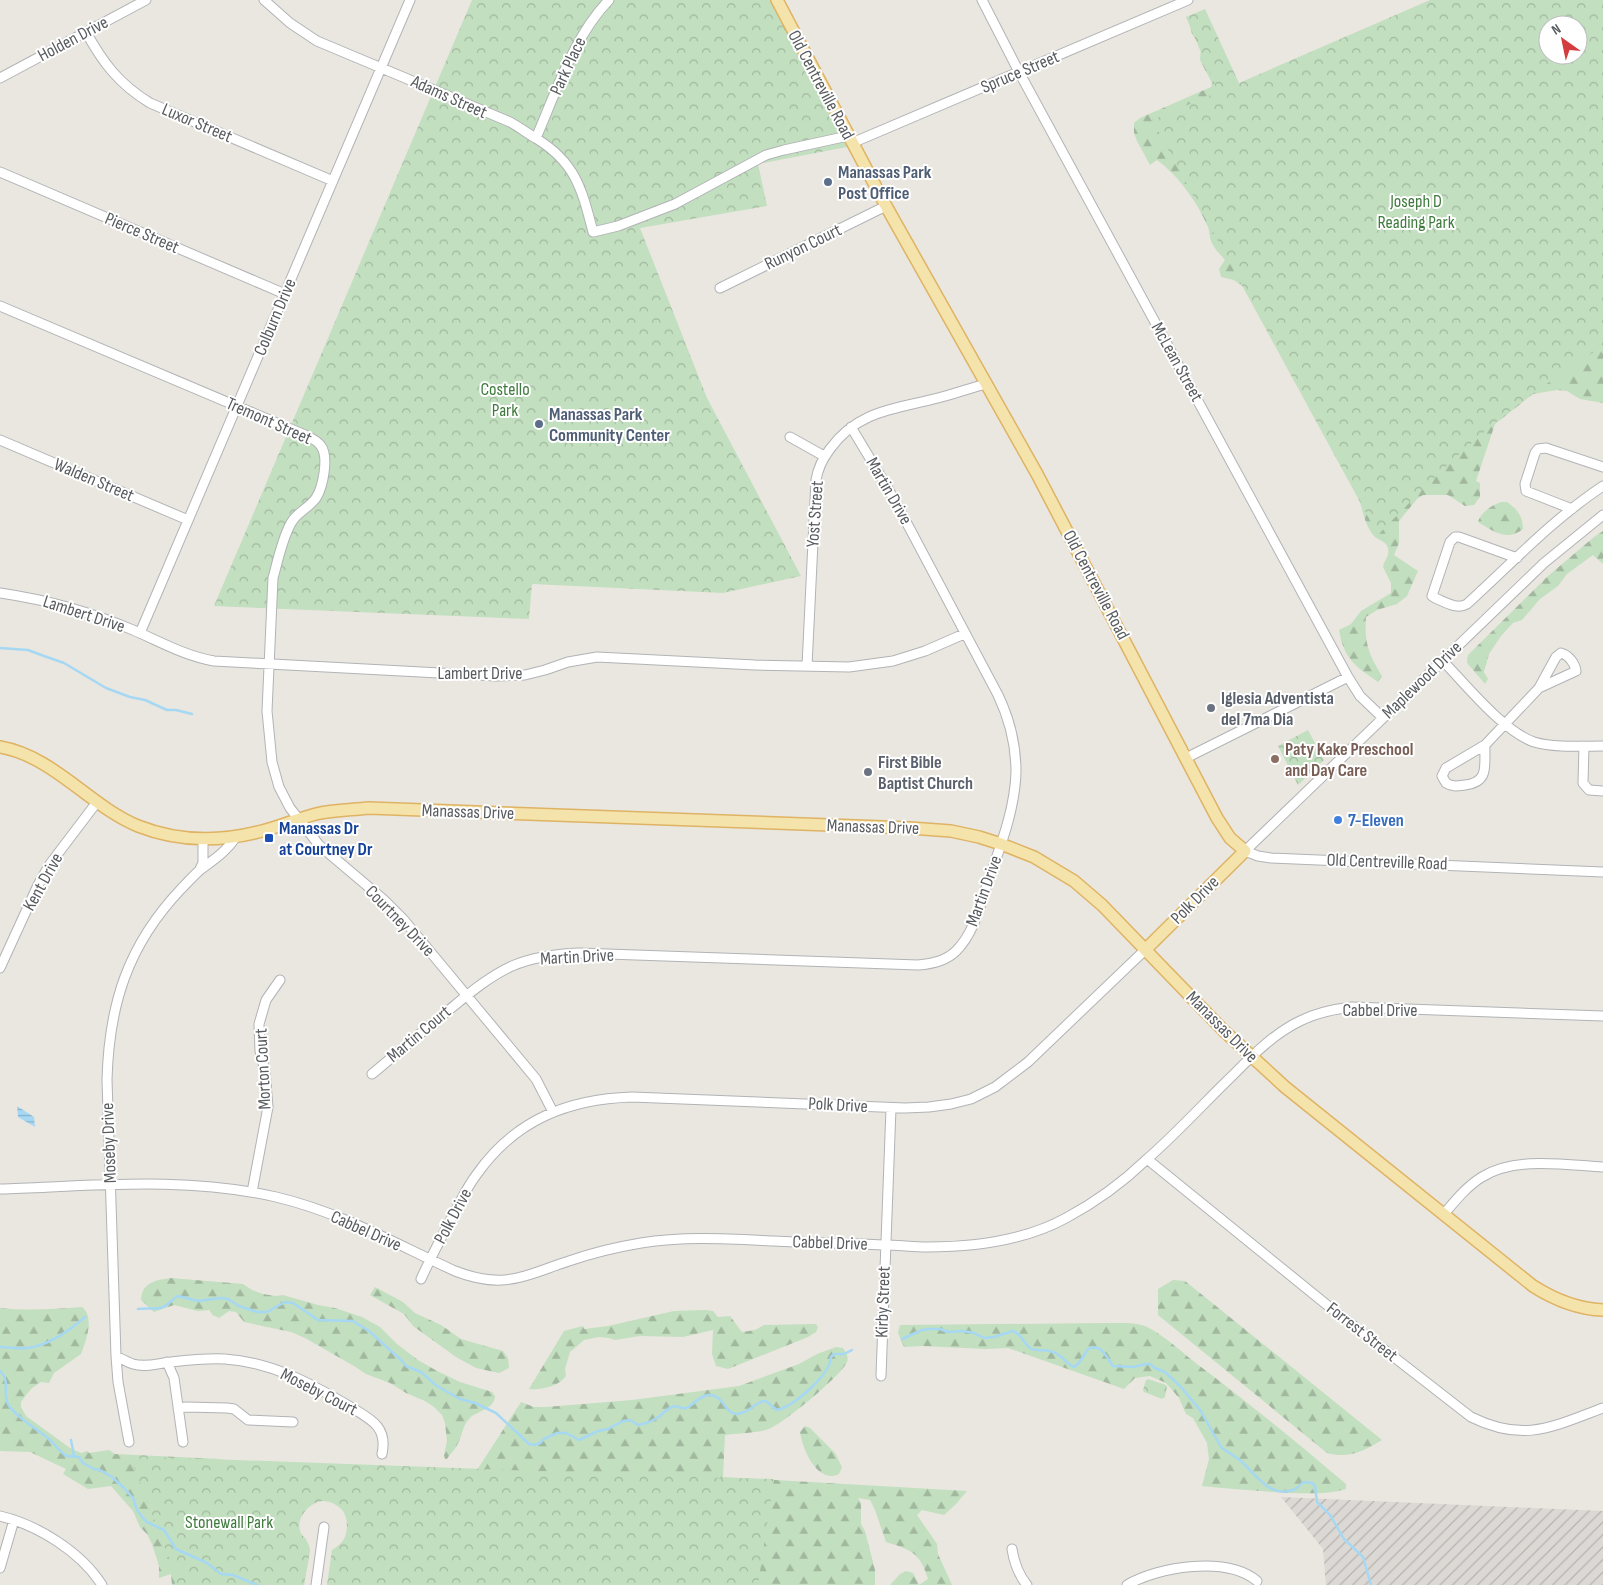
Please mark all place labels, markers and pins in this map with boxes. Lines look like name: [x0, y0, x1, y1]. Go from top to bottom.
place label: Manassas Park Post Office: [838, 162, 932, 204]
marker: Manassas Park Post Office: [822, 176, 834, 188]
place label: Manassas Park Community Center: [549, 404, 670, 446]
marker: Manassas Park Community Center: [533, 418, 545, 430]
place label: Iglesia Adventista del 7ma Dia: [1221, 688, 1334, 730]
marker: Iglesia Adventista del 7ma Dia: [1205, 702, 1217, 714]
place label: Paty Kake Preschool and Day Care: [1285, 739, 1413, 781]
place label: First Bible Baptist Church: [878, 752, 973, 794]
marker: Paty Kake Preschool and Day Care: [1269, 753, 1281, 765]
marker: First Bible Baptist Church: [862, 766, 874, 778]
place label: 7-Eleven: [1348, 810, 1404, 831]
marker: 7-Eleven: [1332, 814, 1344, 826]
place label: Manassas Dr at Courtney Dr: [279, 818, 373, 860]
marker: Manassas Dr at Courtney Dr: [263, 832, 275, 844]

